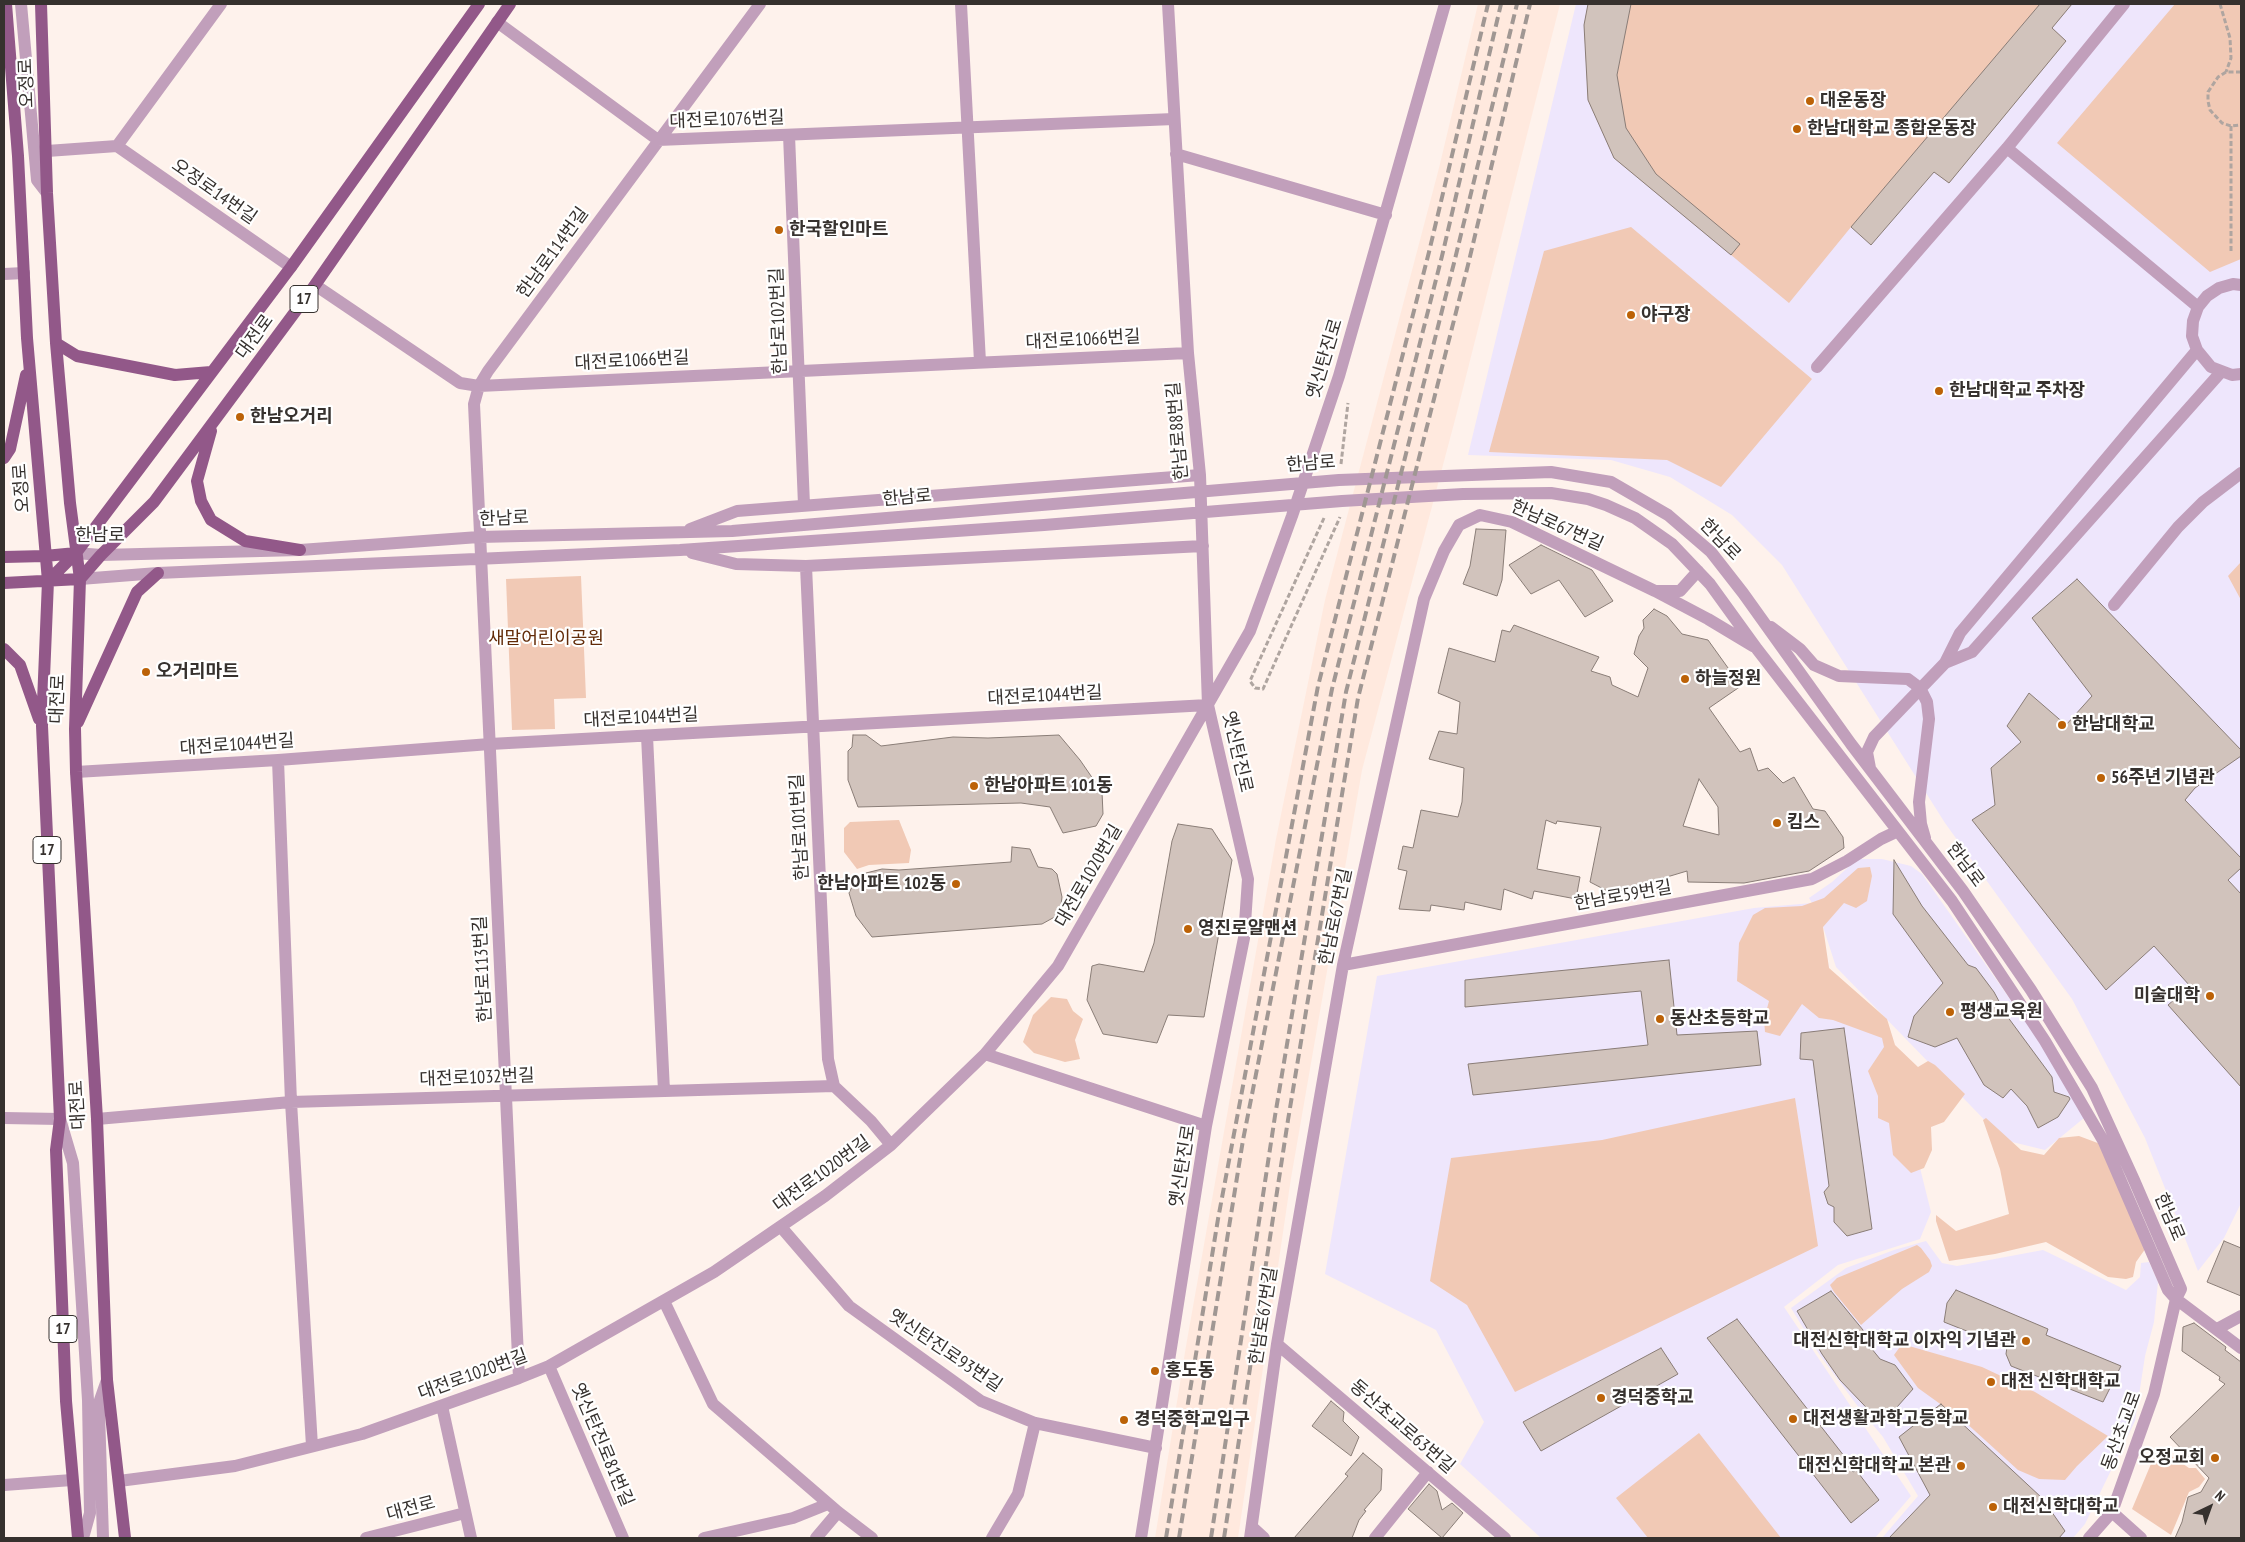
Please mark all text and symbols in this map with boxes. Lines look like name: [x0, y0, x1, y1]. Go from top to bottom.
street label: 오정로: [15, 58, 39, 108]
place label: 대운동장: [1820, 90, 1886, 112]
marker: 대운동장: [1804, 95, 1816, 107]
street label: 대전로1076번길: [669, 107, 785, 133]
place label: 한남대학교 종합운동장: [1807, 118, 1976, 140]
marker: 한남대학교 종합운동장: [1791, 123, 1803, 135]
street label: 오정로14번길: [167, 155, 261, 229]
street label: 한남로114번길: [513, 203, 593, 303]
place label: 한국할인마트: [789, 219, 888, 241]
marker: 한국할인마트: [773, 224, 785, 236]
street label: 한남로102번길: [766, 267, 792, 375]
road number: 17: [290, 286, 318, 312]
place label: 야구장: [1641, 304, 1691, 326]
marker: 야구장: [1625, 309, 1637, 321]
street label: 대전로: [232, 311, 278, 363]
street label: 옛신탄진로: [1303, 316, 1347, 402]
street label: 대전로1066번길: [1025, 326, 1141, 354]
street label: 대전로1066번길: [574, 347, 690, 375]
place label: 한남대학교 주차장: [1949, 380, 2085, 402]
street label: 한남로88번길: [1163, 381, 1193, 481]
marker: 한남대학교 주차장: [1933, 385, 1945, 397]
place label: 한남오거리: [250, 406, 333, 428]
marker: 한남오거리: [234, 411, 246, 423]
street label: 한남로: [1285, 451, 1337, 477]
street label: 오정로: [9, 462, 35, 514]
street label: 한남로: [881, 485, 933, 511]
street label: 한남로67번길: [1507, 496, 1607, 556]
street label: 한남로: [479, 507, 529, 531]
street label: 한남로: [1695, 515, 1745, 565]
street label: 한남로: [75, 525, 125, 547]
park label: 새말어린이공원: [488, 628, 604, 650]
place label: 오거리마트: [156, 661, 239, 683]
marker: 오거리마트: [140, 666, 152, 678]
place label: 하늘정원: [1695, 668, 1761, 690]
marker: 하늘정원: [1679, 673, 1691, 685]
street label: 대전로: [46, 674, 70, 724]
street label: 대전로1044번길: [987, 682, 1103, 710]
street label: 대전로1044번길: [583, 704, 699, 732]
street label: 옛신탄진로: [1217, 709, 1257, 795]
place label: 한남대학교: [2072, 714, 2155, 736]
marker: 한남대학교: [2056, 719, 2068, 731]
street label: 대전로1044번길: [179, 730, 295, 760]
place label: 56주년 기념관: [2111, 767, 2215, 789]
marker: 56주년 기념관: [2095, 772, 2107, 784]
street label: 한남로101번길: [786, 773, 814, 881]
place label: 한남아파트 101동: [984, 775, 1113, 797]
marker: 한남아파트 101동: [968, 780, 980, 792]
place label: 킴스: [1787, 812, 1820, 834]
marker: 킴스: [1771, 817, 1783, 829]
street label: 대전로1020번길: [1051, 821, 1127, 931]
road number: 17: [33, 836, 61, 864]
street label: 한남로: [1941, 839, 1989, 891]
street label: 한남로67번길: [1315, 866, 1357, 968]
place label: 한남아파트 102동: [817, 873, 946, 895]
street label: 한남로59번길: [1572, 877, 1674, 915]
marker: 한남아파트 102동: [950, 878, 962, 890]
street label: 한남로113번길: [469, 915, 497, 1023]
place label: 영진로얄맨션: [1198, 918, 1297, 940]
marker: 영진로얄맨션: [1182, 923, 1194, 935]
place label: 미술대학: [2134, 985, 2200, 1007]
marker: 미술대학: [2204, 990, 2216, 1002]
place label: 평생교육원: [1960, 1001, 2043, 1023]
marker: 평생교육원: [1944, 1006, 1956, 1018]
place label: 동산초등학교: [1670, 1008, 1769, 1030]
marker: 동산초등학교: [1654, 1013, 1666, 1025]
street label: 대전로1032번길: [419, 1065, 535, 1091]
street label: 대전로: [66, 1080, 90, 1130]
street label: 옛신탄진로: [1166, 1123, 1200, 1209]
street label: 대전로1020번길: [769, 1131, 875, 1217]
street label: 한남로: [2149, 1190, 2189, 1244]
street label: 한남로67번길: [1246, 1265, 1282, 1367]
street label: 옛신탄진로93번길: [884, 1305, 1006, 1397]
road number: 17: [49, 1316, 77, 1342]
place label: 대전신학대학교 이자익 기념관: [1793, 1330, 2016, 1352]
marker: 대전신학대학교 이자익 기념관: [2020, 1335, 2032, 1347]
street label: 대전로1020번길: [415, 1345, 531, 1405]
place label: 홍도동: [1165, 1360, 1215, 1382]
marker: 홍도동: [1149, 1365, 1161, 1377]
place label: 대전 신학대학교: [2001, 1371, 2121, 1393]
street label: 동산초교로63번길: [1345, 1376, 1459, 1478]
marker: 대전 신학대학교: [1985, 1376, 1997, 1388]
street label: 옛신탄진로81번길: [566, 1380, 638, 1510]
place label: 경덕중학교: [1611, 1387, 1694, 1409]
street label: 동산초교로: [2098, 1388, 2146, 1474]
marker: 경덕중학교: [1595, 1392, 1607, 1404]
place label: 대전생활과학고등학교: [1803, 1408, 1969, 1430]
place label: 경덕중학교입구: [1134, 1409, 1250, 1431]
marker: 대전생활과학고등학교: [1787, 1413, 1799, 1425]
marker: 경덕중학교입구: [1118, 1414, 1130, 1426]
place label: 오정교회: [2139, 1447, 2205, 1469]
marker: 오정교회: [2209, 1452, 2221, 1464]
place label: 대전신학대학교 본관: [1798, 1455, 1951, 1477]
marker: 대전신학대학교 본관: [1955, 1460, 1967, 1472]
north arrow: [2185, 1482, 2235, 1532]
text: N: [2211, 1487, 2229, 1505]
street label: 대전로: [384, 1492, 438, 1526]
place label: 대전신학대학교: [2003, 1496, 2119, 1518]
marker: 대전신학대학교: [1987, 1501, 1999, 1513]

